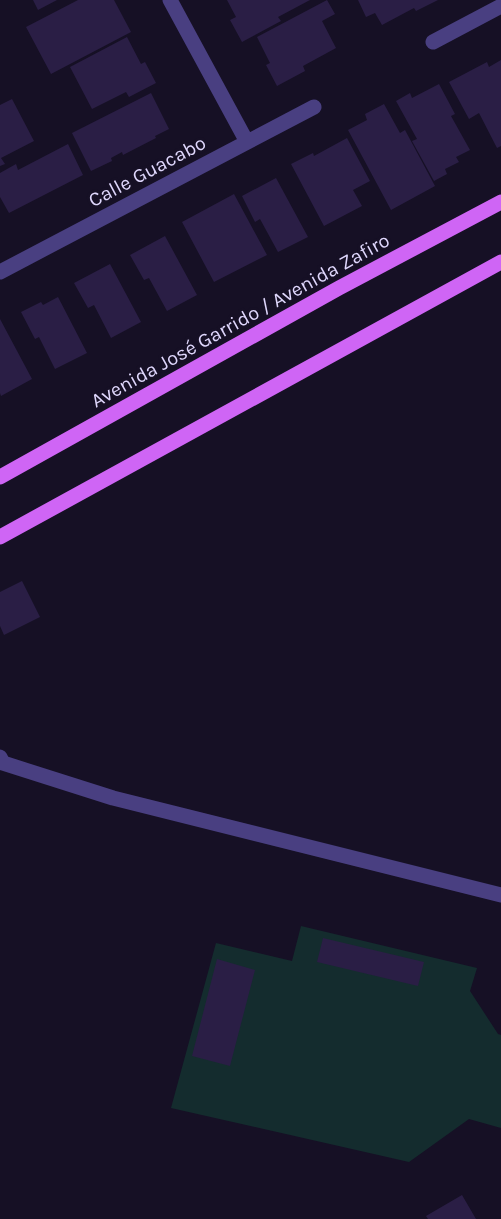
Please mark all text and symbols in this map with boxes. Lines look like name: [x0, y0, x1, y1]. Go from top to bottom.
street label: Calle Guacabo: [85, 131, 210, 212]
street label: Avenida José Garrido / Avenida Zafiro: [87, 229, 393, 412]

